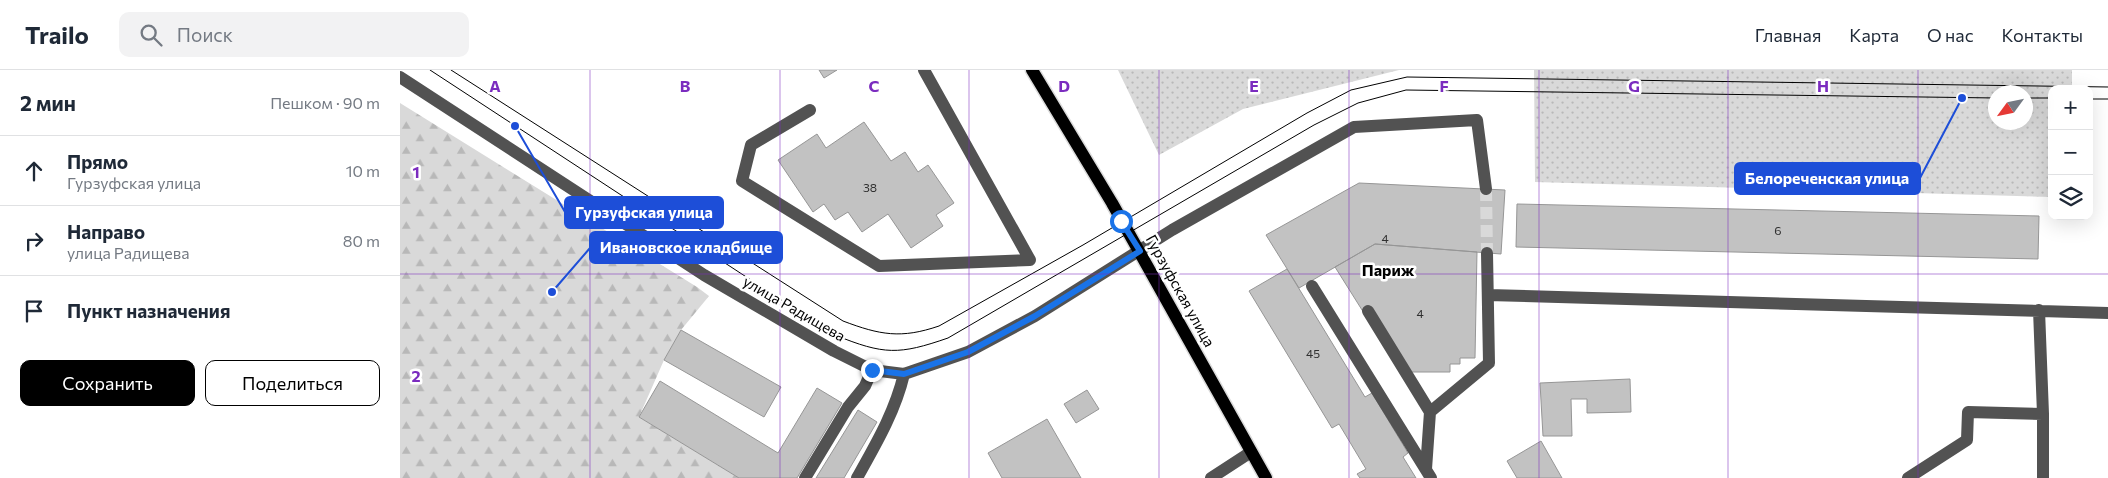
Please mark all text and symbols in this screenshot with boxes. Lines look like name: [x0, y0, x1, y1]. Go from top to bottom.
search box: [119, 12, 469, 57]
text: Trailo: [25, 20, 89, 49]
icon: search: [137, 21, 165, 49]
text: Поиск: [177, 23, 233, 46]
text: Главная: [1755, 24, 1821, 46]
text: Карта: [1849, 24, 1899, 46]
text: О нас: [1927, 24, 1974, 46]
text: Контакты: [2002, 24, 2083, 46]
text: A: [489, 76, 501, 95]
text: B: [680, 76, 691, 95]
text: C: [869, 76, 880, 95]
text: D: [1058, 76, 1070, 95]
text: E: [1249, 76, 1259, 95]
text: F: [1439, 76, 1449, 95]
text: G: [1628, 76, 1640, 95]
text: H: [1817, 76, 1829, 95]
north arrow: [1988, 85, 2033, 130]
map controls: [2048, 85, 2093, 220]
button: +: [2048, 85, 2093, 130]
text: 2 мин: [20, 90, 76, 115]
text: Пешком · 90 m: [270, 93, 380, 112]
button: −: [2048, 130, 2093, 175]
text: Прямо: [67, 150, 128, 173]
icon: ahead: [20, 157, 48, 185]
text: 10 m: [346, 161, 380, 180]
text: 1: [412, 162, 420, 181]
callout: Белореченская улица: [1735, 163, 1920, 194]
text: Белореченская улица: [1745, 168, 1909, 187]
text: Гурзуфская улица: [67, 173, 201, 192]
button: layers: [2048, 175, 2093, 220]
house number: 38: [863, 180, 877, 194]
callout: Гурзуфская улица: [565, 197, 723, 228]
text: Гурзуфская улица: [575, 202, 713, 221]
route start: [1110, 210, 1133, 233]
text: Направо: [67, 220, 145, 243]
house number: 6: [1774, 223, 1782, 237]
icon: right: [20, 227, 48, 255]
text: 80 m: [343, 231, 380, 250]
street label: Гурзуфская улица: [1143, 231, 1219, 350]
house number: 4: [1381, 231, 1389, 245]
callout: Ивановское кладбище: [590, 232, 782, 263]
text: Ивановское кладбище: [600, 237, 772, 256]
text: улица Радищева: [67, 243, 189, 262]
district label: Париж: [1362, 260, 1415, 279]
street label: улица Радищева: [740, 272, 849, 345]
icon: arrive: [20, 297, 48, 325]
text: Пункт назначения: [67, 299, 230, 322]
house number: 4: [1416, 306, 1424, 320]
house number: 45: [1306, 346, 1320, 360]
route end: [861, 359, 884, 382]
button: Сохранить: [20, 360, 195, 406]
button: Поделиться: [205, 360, 380, 406]
text: 2: [411, 366, 421, 385]

